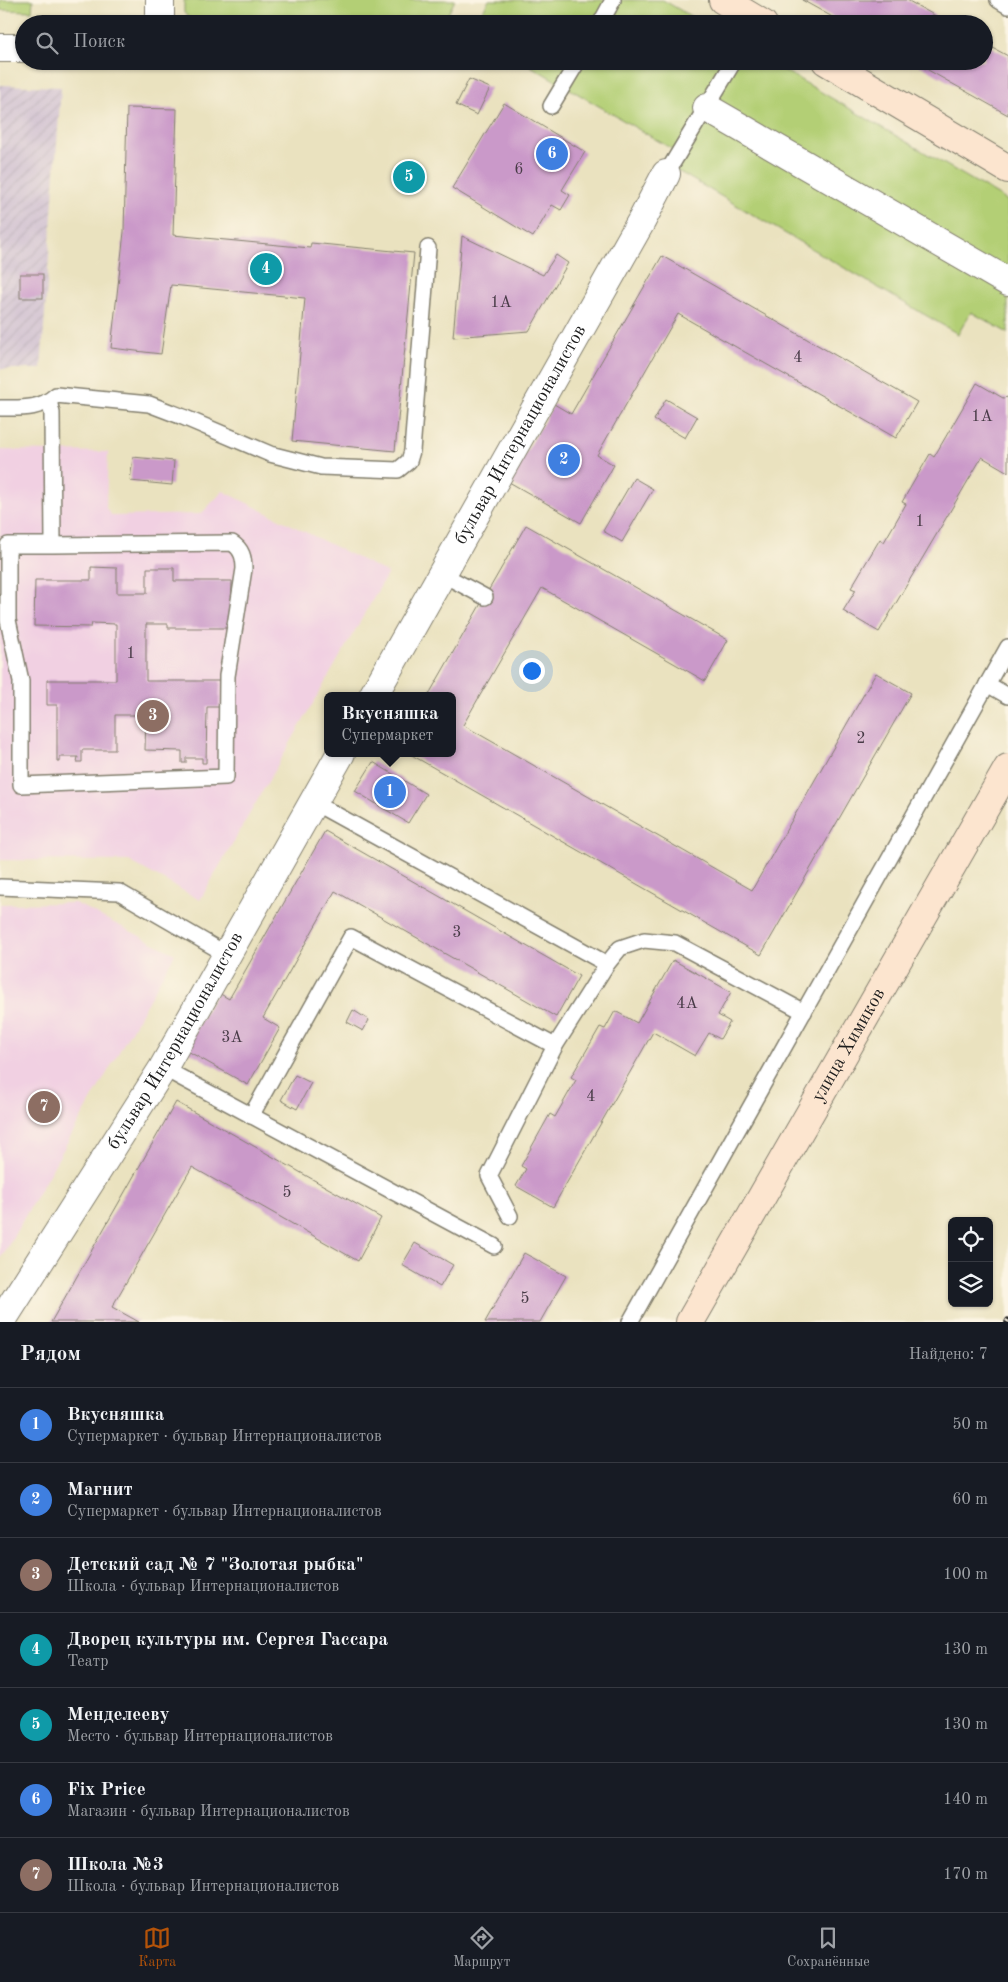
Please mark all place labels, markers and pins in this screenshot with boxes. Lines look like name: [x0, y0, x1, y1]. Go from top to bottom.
pin: 6: [536, 135, 568, 173]
pin: 5: [393, 158, 425, 196]
pin: 4: [250, 250, 282, 288]
pin: 2: [548, 441, 580, 479]
pin: 3: [137, 697, 169, 735]
pin: 1: [374, 773, 406, 811]
pin: 7: [28, 1088, 60, 1126]

